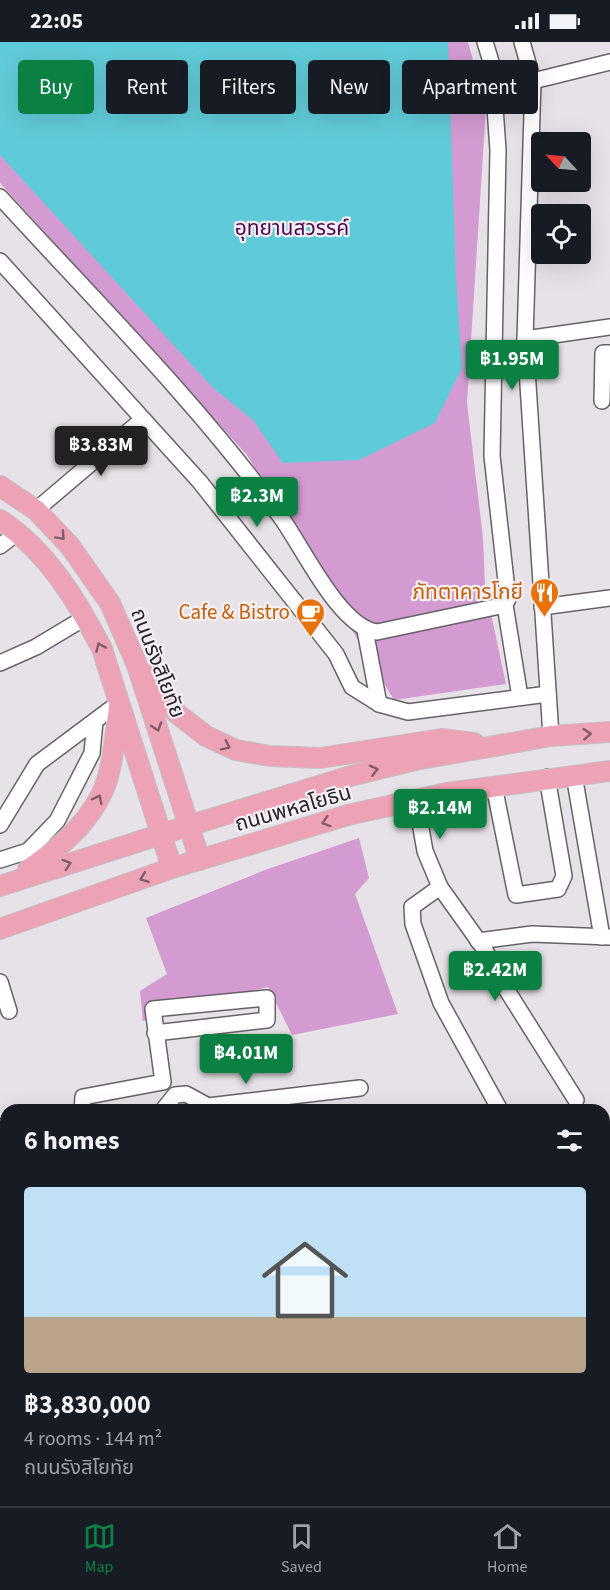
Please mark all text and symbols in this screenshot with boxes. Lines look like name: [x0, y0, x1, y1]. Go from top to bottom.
text: 22:05: [30, 5, 83, 37]
chip: Buy: [18, 60, 94, 114]
chip: Rent: [106, 60, 188, 114]
chip: Filters: [200, 60, 296, 114]
chip: New: [308, 60, 390, 114]
chip: Apartment: [402, 60, 538, 114]
north arrow: [531, 132, 591, 192]
map controls: [531, 132, 591, 264]
button: locate: [531, 204, 591, 264]
park label: อุทยานสวรรค์: [235, 213, 349, 243]
pin: ฿1.95M: [463, 340, 561, 391]
text: ฿1.95M: [480, 345, 544, 373]
pin: ฿3.83M: [52, 426, 150, 477]
text: ฿3.83M: [69, 431, 133, 459]
pin: ฿2.3M: [215, 477, 299, 528]
text: ฿2.3M: [230, 482, 284, 510]
one-way arrow: [54, 530, 65, 540]
restaurant icon: ภัทตาคารโกยี: [528, 576, 560, 618]
place label: ภัทตาคารโกยี: [412, 577, 523, 607]
cafe icon: Cafe & Bistro: [295, 596, 327, 638]
place label: Cafe & Bistro: [178, 597, 290, 627]
street label: ถนนรังสิโยทัย: [123, 604, 193, 722]
one-way arrow: [95, 643, 107, 654]
one-way arrow: [150, 721, 163, 732]
one-way arrow: [582, 727, 591, 740]
one-way arrow: [220, 738, 231, 750]
one-way arrow: [369, 765, 379, 778]
street label: ถนนพหลโยธิน: [231, 777, 355, 839]
pin: ฿2.14M: [391, 789, 489, 840]
one-way arrow: [90, 794, 102, 805]
text: ฿2.14M: [408, 794, 472, 822]
one-way arrow: [321, 815, 331, 827]
one-way arrow: [61, 859, 72, 871]
one-way arrow: [140, 870, 150, 883]
pin: ฿2.42M: [446, 951, 544, 1002]
text: ฿2.42M: [463, 956, 527, 984]
pin: ฿4.01M: [197, 1034, 295, 1085]
text: ฿4.01M: [214, 1039, 278, 1067]
text: 6 homes: [24, 1122, 119, 1159]
icon: filters: [553, 1124, 586, 1157]
icon: home: [251, 1226, 359, 1334]
text: ฿3,830,000: [24, 1386, 151, 1423]
text: 4 rooms · 144 m²: [24, 1425, 162, 1453]
text: ถนนรังสิโยทัย: [24, 1454, 134, 1482]
tab: Map: [83, 1520, 116, 1578]
tab: Saved: [281, 1520, 322, 1578]
tab: Home: [487, 1520, 527, 1578]

